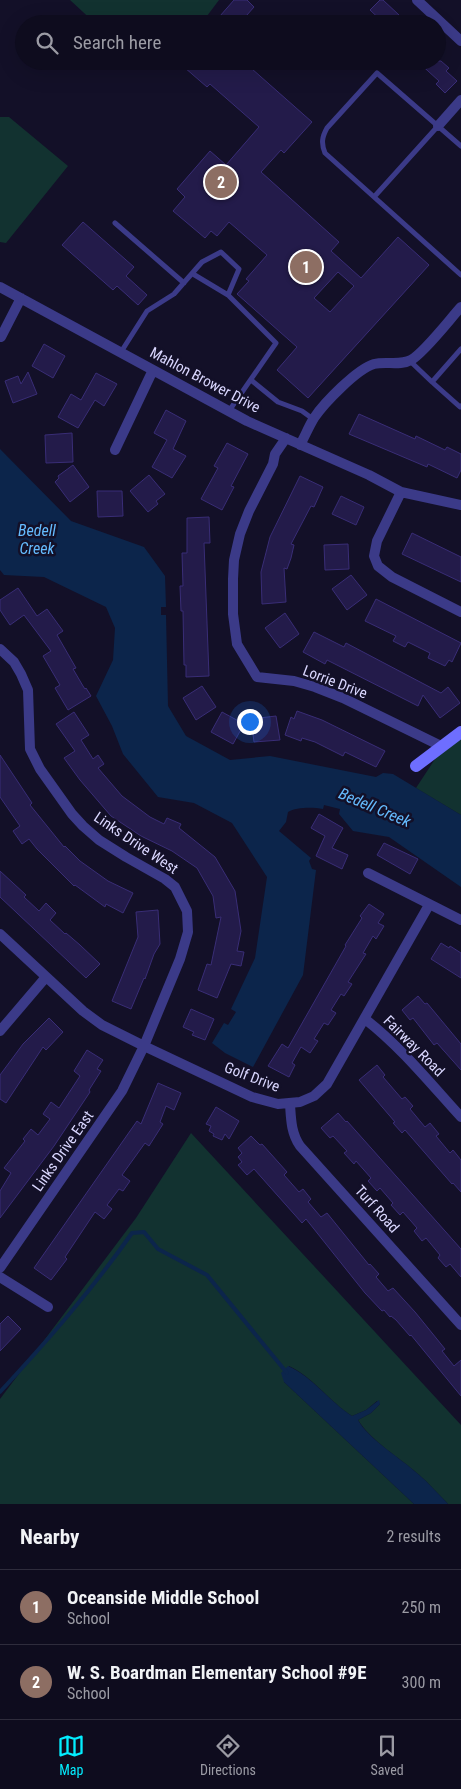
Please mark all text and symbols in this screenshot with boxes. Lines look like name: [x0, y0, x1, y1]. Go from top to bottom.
search box: [15, 15, 446, 70]
icon: search: [33, 29, 61, 57]
text: Search here: [73, 31, 161, 54]
pin: 2: [205, 163, 237, 201]
pin: 1: [290, 248, 322, 286]
street label: Mahlon Brower Drive: [147, 343, 263, 417]
water label: Bedell Creek: [18, 521, 56, 558]
street label: Lorrie Drive: [300, 661, 370, 703]
your location: [237, 709, 263, 735]
water label: Bedell Creek: [336, 784, 415, 832]
street label: Links Drive West: [90, 808, 182, 878]
street label: Fairway Road: [380, 1012, 448, 1080]
street label: Golf Drive: [222, 1058, 282, 1096]
street label: Links Drive East: [29, 1107, 97, 1195]
street label: Turf Road: [351, 1182, 403, 1236]
text: Nearby: [20, 1525, 79, 1549]
text: 2 results: [386, 1527, 441, 1546]
text: Oceanside Middle School: [67, 1586, 259, 1609]
text: 1: [32, 1598, 40, 1617]
text: 250 m: [402, 1598, 441, 1617]
text: School: [67, 1609, 110, 1628]
text: W. S. Boardman Elementary School #9E: [67, 1661, 367, 1684]
text: 2: [32, 1673, 40, 1692]
text: 300 m: [402, 1673, 441, 1692]
text: School: [67, 1684, 110, 1703]
tab: Map: [57, 1732, 85, 1778]
tab: Directions: [200, 1732, 256, 1778]
tab: Saved: [370, 1732, 404, 1778]

